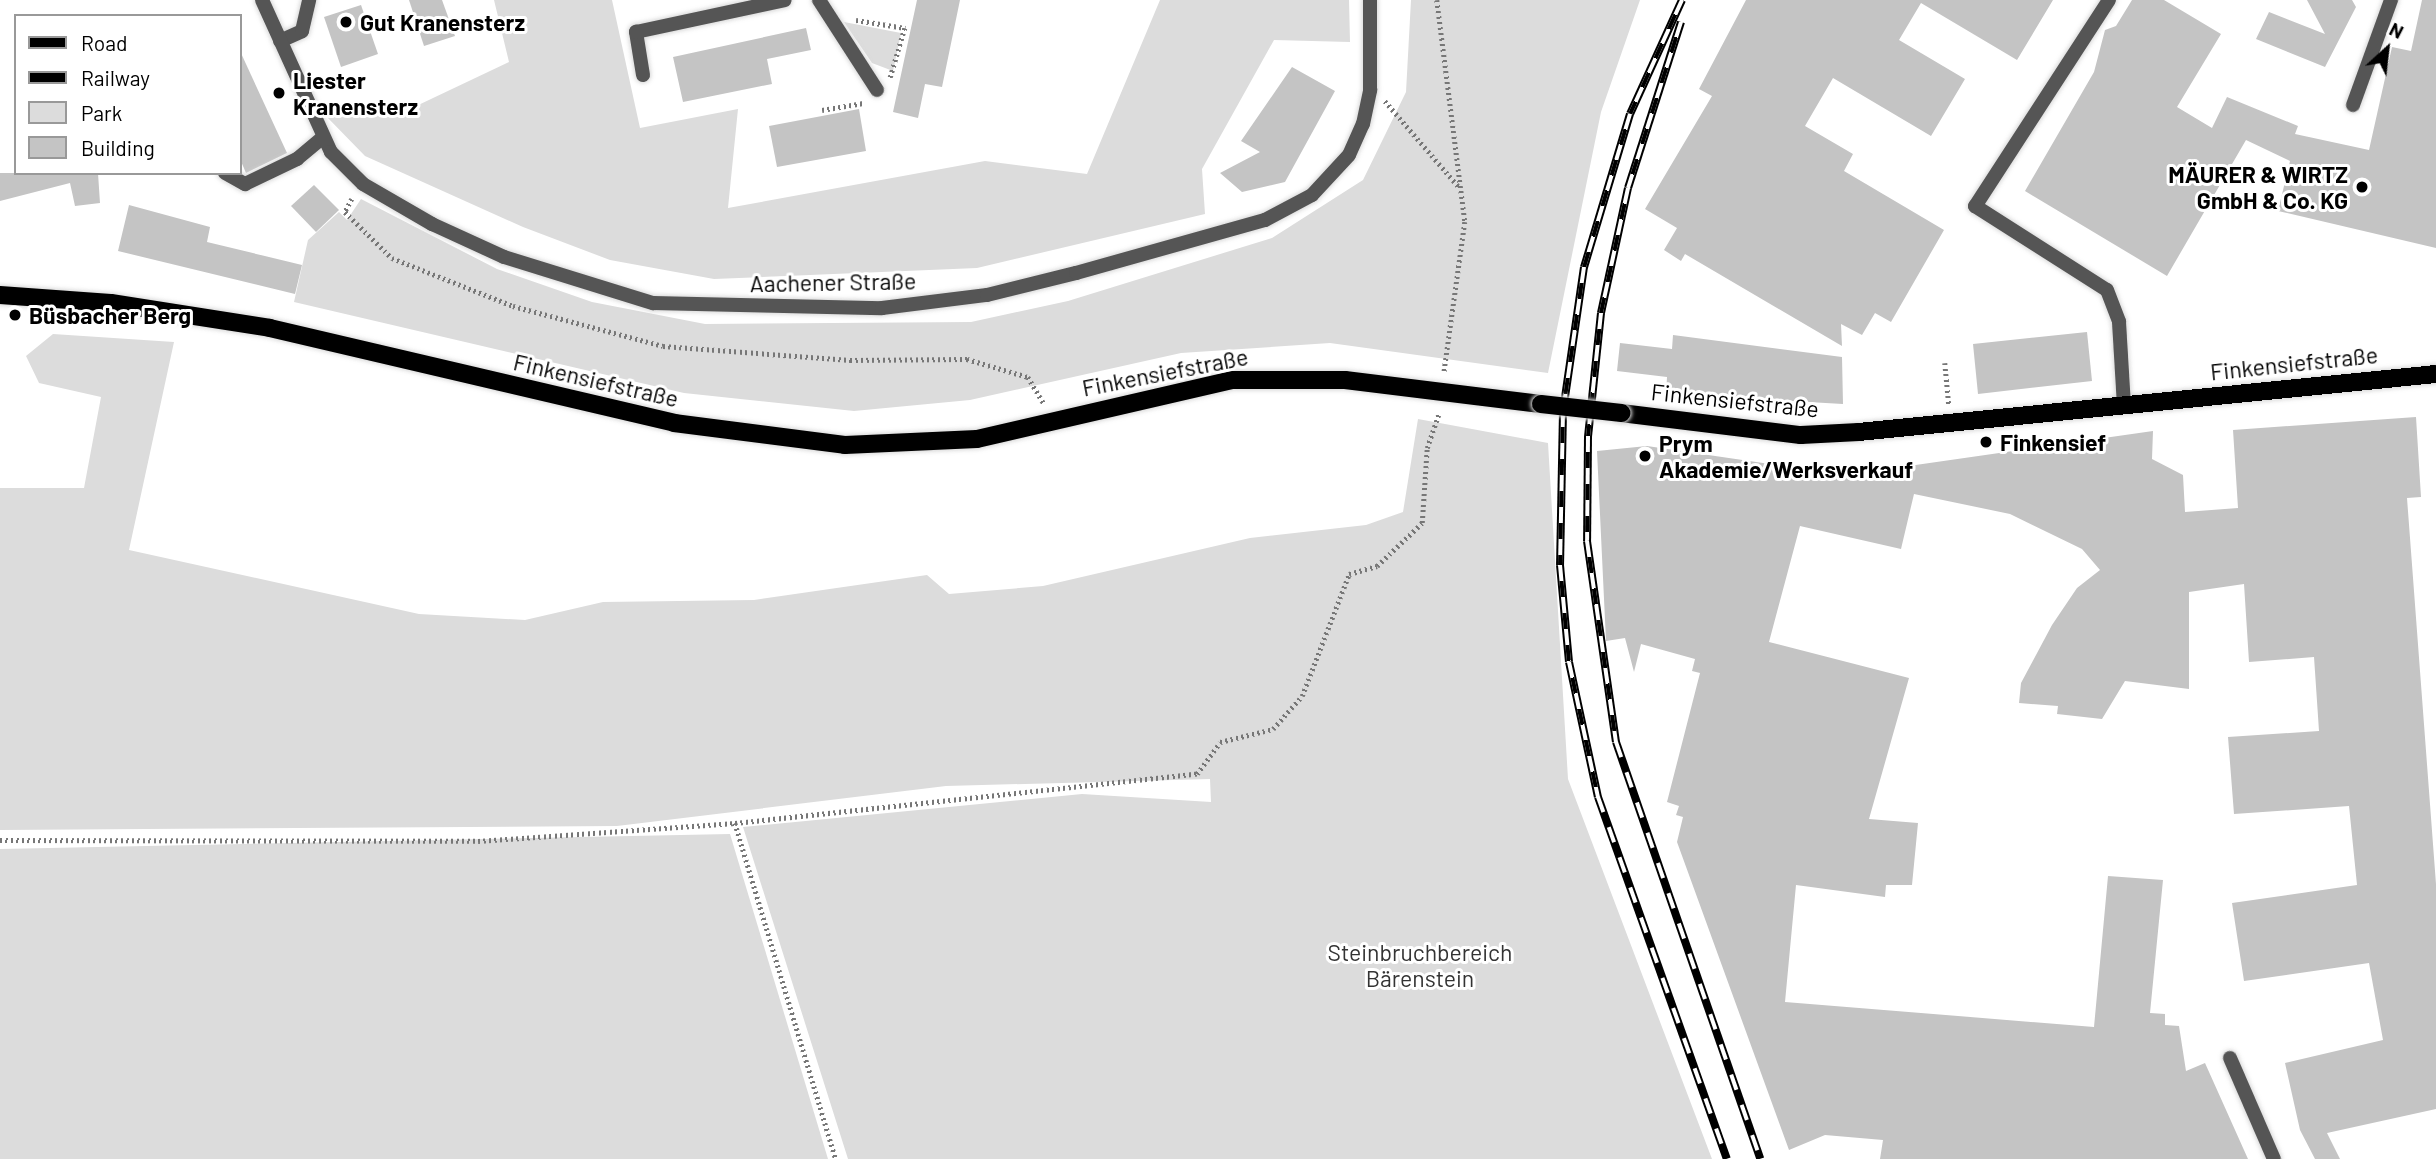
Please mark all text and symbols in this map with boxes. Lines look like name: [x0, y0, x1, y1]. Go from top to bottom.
place label: Gut Kranensterz: [360, 8, 525, 36]
legend: [14, 14, 242, 175]
marker: Gut Kranensterz: [338, 14, 354, 30]
north arrow: [2352, 14, 2422, 84]
text: N: [2386, 17, 2408, 43]
text: Road: [81, 30, 127, 55]
text: Railway: [81, 65, 150, 90]
place label: Liester Kranensterz: [293, 66, 418, 120]
marker: Liester Kranensterz: [271, 85, 287, 101]
text: Park: [81, 100, 122, 125]
text: Building: [81, 135, 155, 160]
place label: MÄURER & WIRTZ GmbH & Co. KG: [2168, 160, 2348, 214]
marker: MÄURER & WIRTZ GmbH & Co. KG: [2354, 179, 2370, 195]
street label: Aachener Straße: [749, 267, 917, 297]
place label: Büsbacher Berg: [29, 301, 191, 329]
marker: Büsbacher Berg: [7, 307, 23, 323]
street label: Finkensiefstraße: [2209, 340, 2379, 386]
street label: Finkensiefstraße: [1080, 342, 1250, 402]
street label: Finkensiefstraße: [511, 348, 681, 412]
street label: Finkensiefstraße: [1650, 377, 1820, 423]
place label: Finkensief: [2000, 428, 2106, 456]
place label: Prym Akademie/Werksverkauf: [1659, 429, 1913, 483]
marker: Finkensief: [1978, 434, 1994, 450]
marker: Prym Akademie/Werksverkauf: [1637, 448, 1653, 464]
park label: Steinbruchbereich Bärenstein: [1328, 938, 1512, 992]

